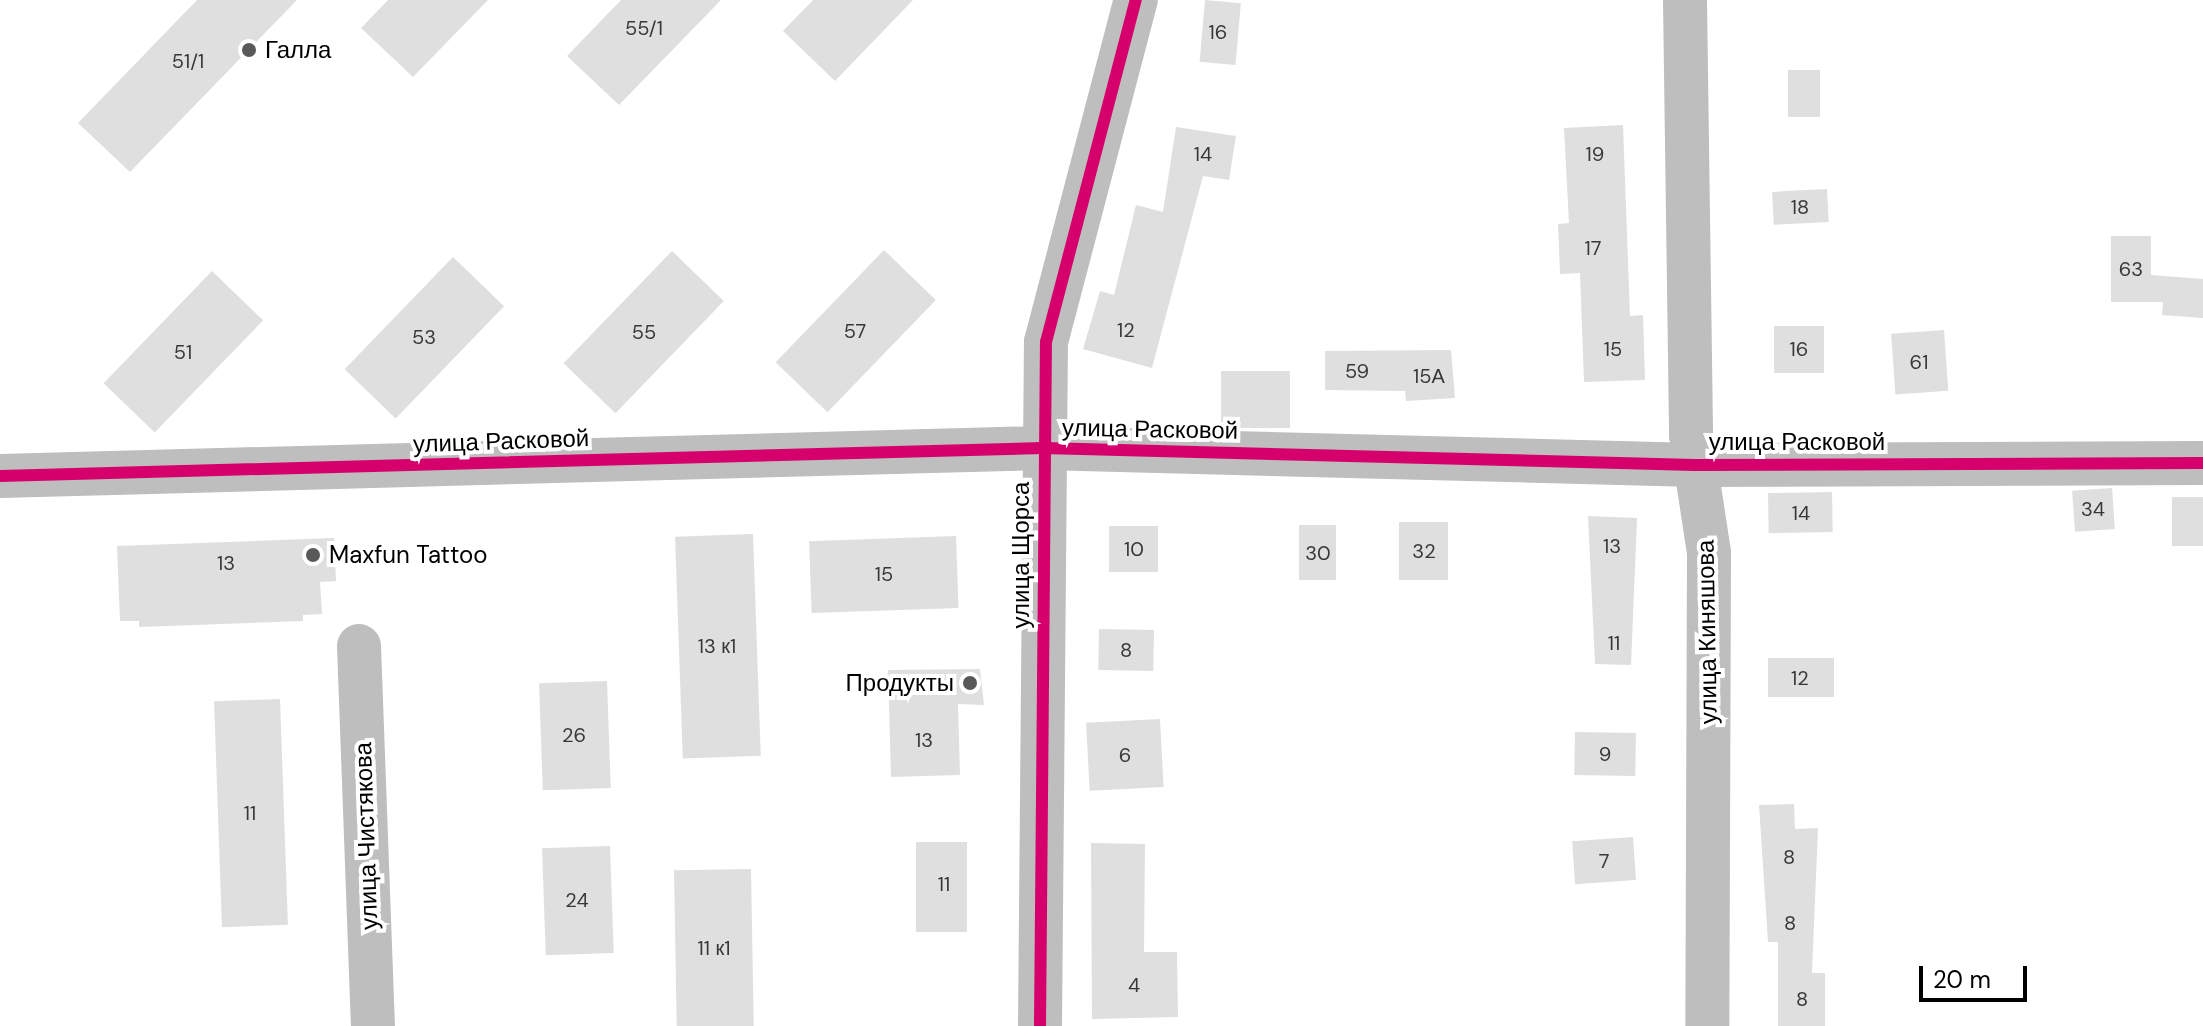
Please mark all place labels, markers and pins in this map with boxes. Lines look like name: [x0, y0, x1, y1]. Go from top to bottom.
place label: Галла: [265, 36, 331, 64]
marker: Галла: [240, 41, 258, 59]
place label: Maxfun Tattoo: [329, 541, 488, 569]
marker: Maxfun Tattoo: [304, 546, 322, 564]
place label: Продукты: [846, 669, 954, 697]
marker: Продукты: [961, 674, 979, 692]

